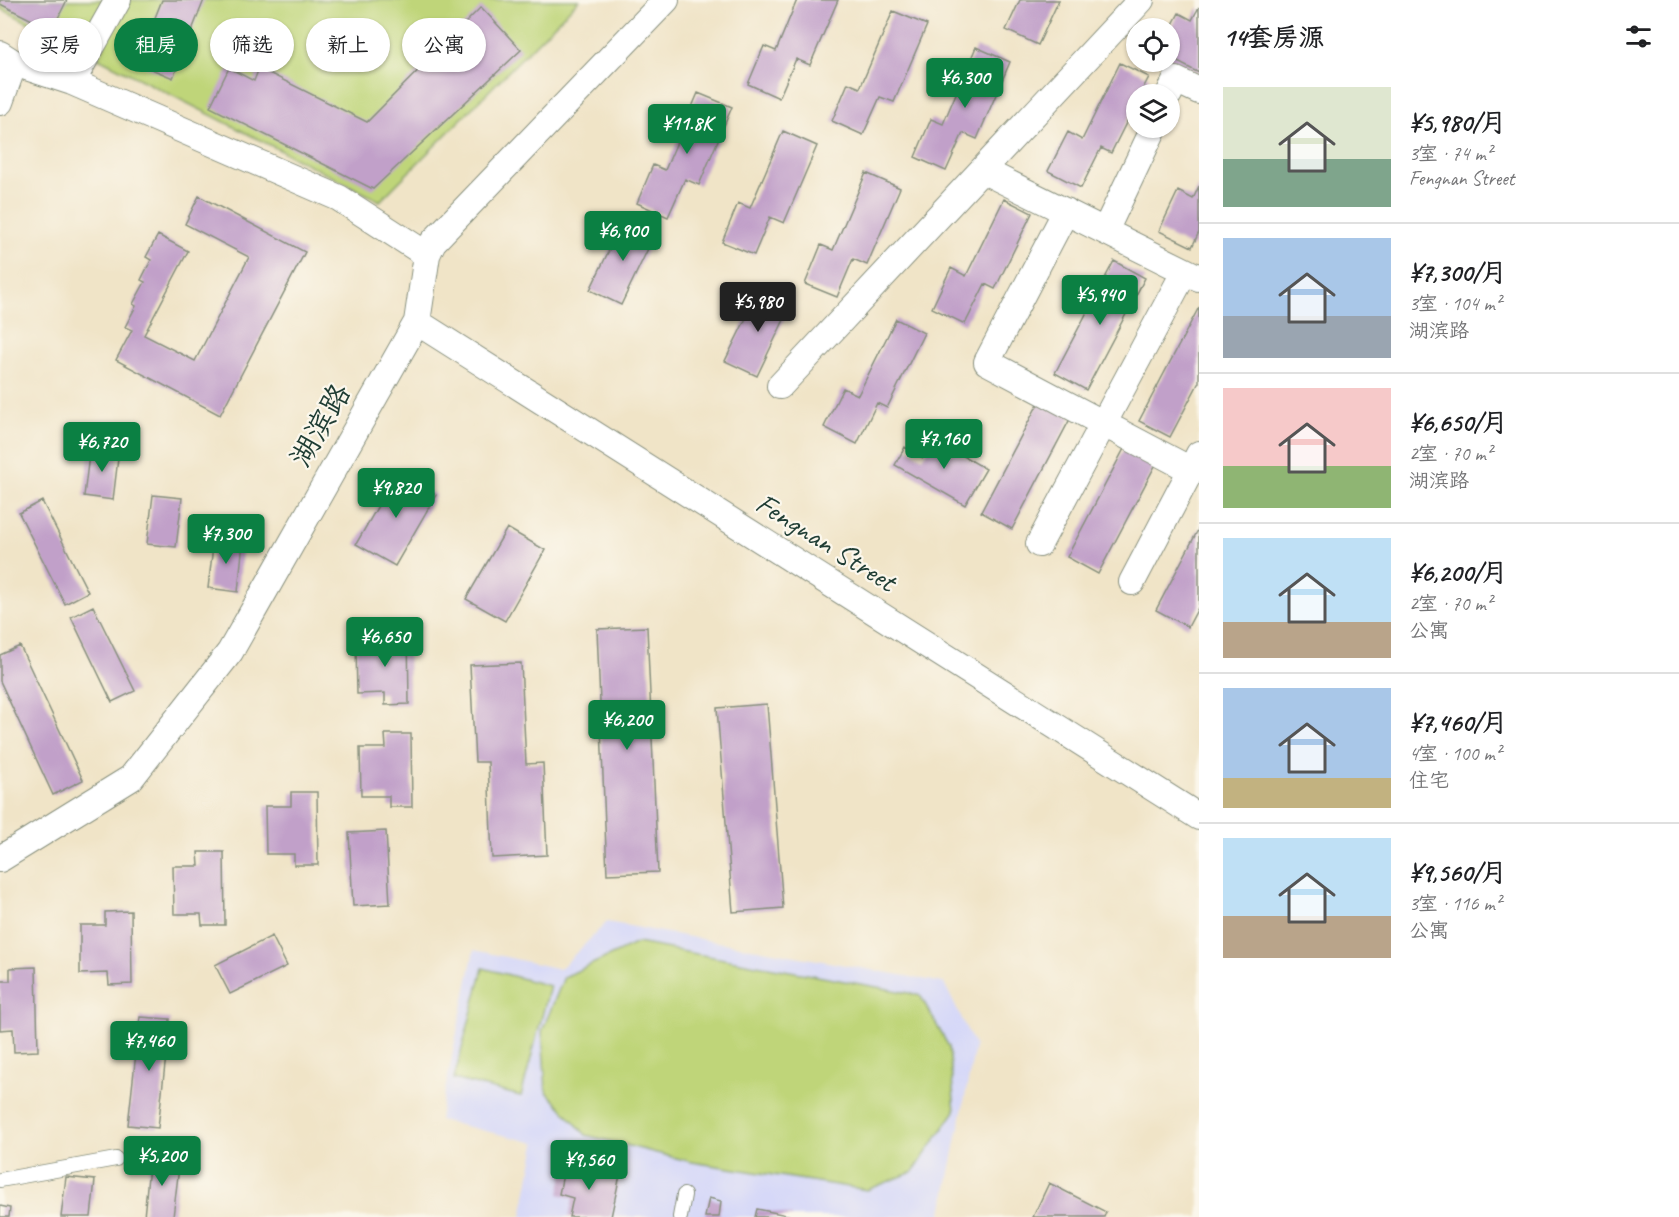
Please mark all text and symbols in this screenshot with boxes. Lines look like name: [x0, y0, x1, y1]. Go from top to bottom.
chip: 买房: [18, 18, 102, 72]
chip: 租房: [114, 18, 198, 72]
chip: 筛选: [210, 18, 294, 72]
chip: 新上: [306, 18, 390, 72]
chip: 公寓: [402, 18, 486, 72]
map controls: [1126, 18, 1180, 138]
button: locate: [1126, 18, 1180, 72]
icon: filters: [1622, 20, 1655, 53]
text: 14套房源: [1223, 21, 1324, 54]
pin: ¥6,300: [916, 58, 1014, 109]
text: ¥6,300: [940, 65, 990, 90]
button: layers: [1126, 84, 1180, 138]
pin: ¥11.8K: [638, 104, 736, 155]
text: ¥5,980/月: [1409, 106, 1507, 139]
text: ¥11.8K: [662, 111, 712, 136]
icon: home: [1271, 111, 1343, 183]
text: 3室 · 74 m²: [1409, 141, 1492, 166]
text: Fengnan Street: [1409, 166, 1514, 191]
pin: ¥6,900: [574, 211, 672, 262]
text: ¥6,900: [598, 218, 648, 243]
text: ¥7,300/月: [1409, 256, 1507, 289]
icon: home: [1271, 262, 1343, 334]
pin: ¥5,940: [1051, 275, 1149, 326]
pin: ¥5,980: [709, 282, 807, 333]
text: ¥5,940: [1076, 282, 1124, 307]
text: ¥5,980: [734, 289, 782, 314]
text: 3室 · 104 m²: [1409, 291, 1501, 316]
text: 湖滨路: [1409, 318, 1469, 343]
street label: 湖滨路: [281, 377, 359, 473]
text: ¥6,650/月: [1409, 406, 1508, 439]
icon: home: [1271, 412, 1343, 484]
pin: ¥7,160: [895, 419, 993, 470]
pin: ¥6,720: [53, 422, 151, 473]
text: ¥7,160: [919, 426, 969, 451]
text: ¥6,720: [77, 429, 127, 454]
text: 2室 · 70 m²: [1409, 441, 1492, 466]
pin: ¥9,820: [347, 468, 445, 519]
text: 湖滨路: [1409, 468, 1469, 493]
text: ¥9,820: [372, 475, 420, 500]
street label: Fengnan Street: [749, 484, 906, 602]
pin: ¥7,300: [177, 514, 275, 565]
text: ¥7,300: [202, 521, 250, 546]
text: ¥6,200/月: [1409, 556, 1508, 589]
icon: home: [1271, 562, 1343, 634]
text: 2室 · 70 m²: [1409, 591, 1492, 616]
pin: ¥6,650: [336, 617, 434, 668]
text: 公寓: [1409, 618, 1449, 643]
text: ¥6,650: [360, 624, 410, 649]
pin: ¥6,200: [578, 700, 676, 751]
text: ¥7,460/月: [1409, 706, 1508, 739]
text: ¥6,200: [602, 707, 652, 732]
icon: home: [1271, 712, 1343, 784]
text: 4室 · 100 m²: [1409, 741, 1501, 766]
text: 住宅: [1409, 768, 1449, 793]
text: ¥9,560/月: [1409, 856, 1507, 889]
icon: home: [1271, 862, 1343, 934]
text: 3室 · 116 m²: [1409, 891, 1501, 916]
text: 公寓: [1409, 918, 1449, 943]
pin: ¥7,460: [100, 1021, 198, 1072]
text: ¥7,460: [124, 1028, 174, 1053]
pin: ¥5,200: [113, 1136, 211, 1187]
pin: ¥9,560: [540, 1140, 638, 1191]
text: ¥5,200: [138, 1143, 186, 1168]
text: ¥9,560: [565, 1147, 613, 1172]

